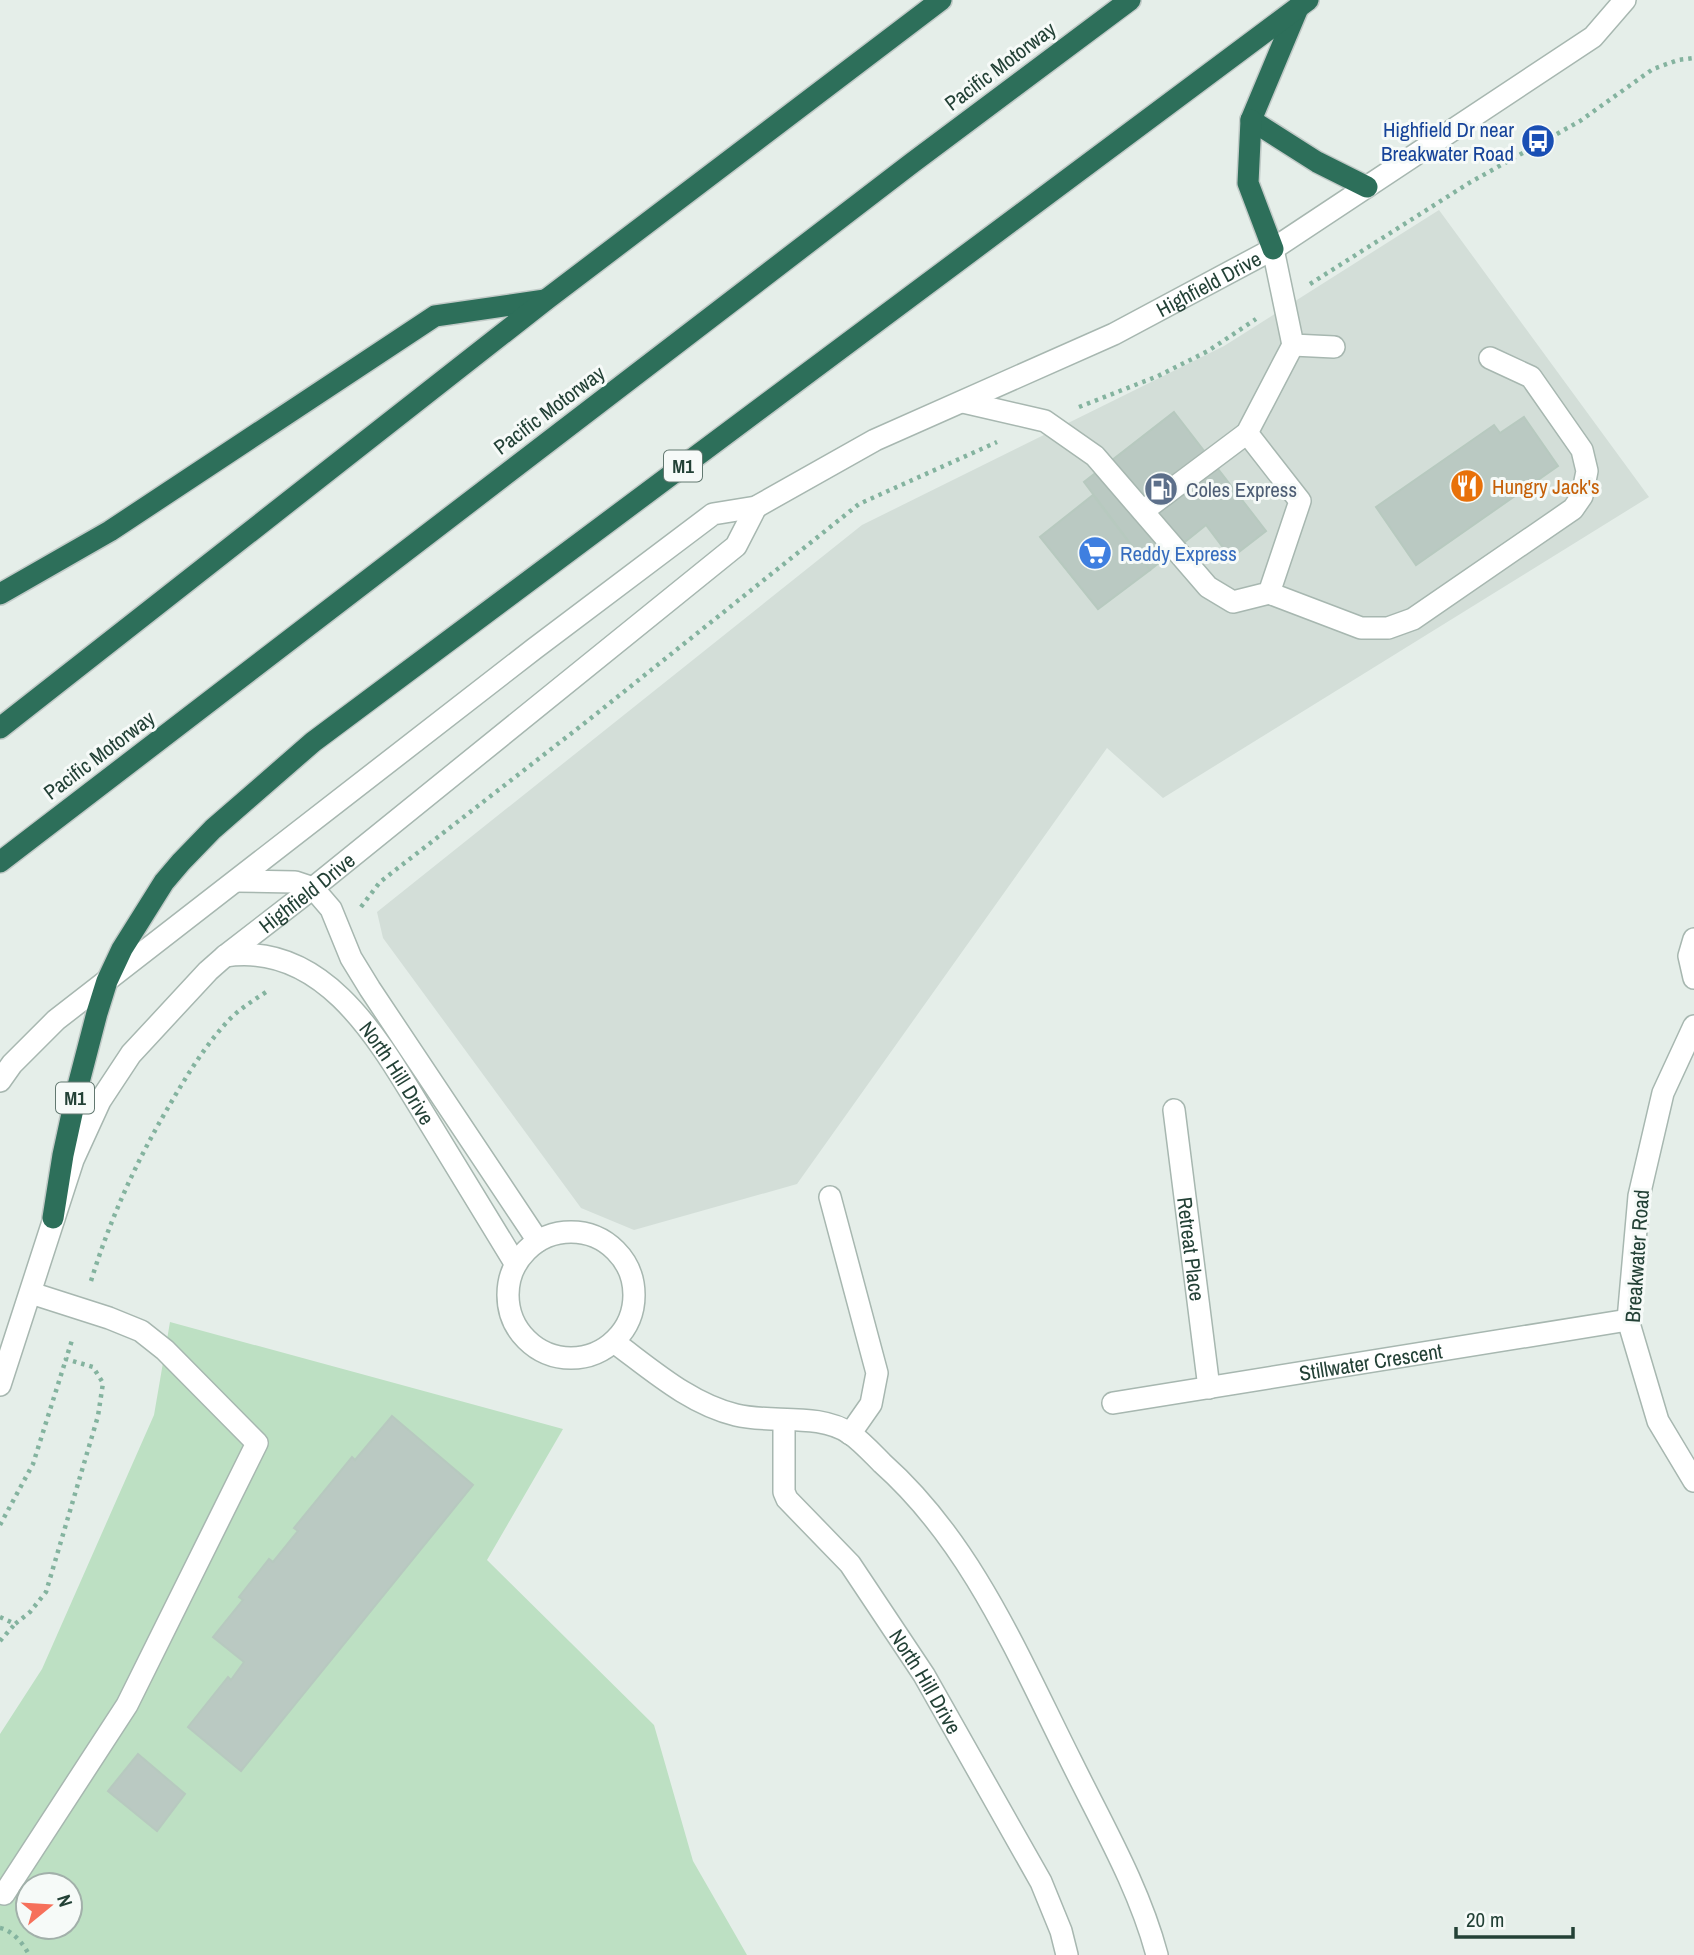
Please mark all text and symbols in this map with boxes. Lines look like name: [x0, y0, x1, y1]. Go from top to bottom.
street label: Pacific Motorway: [939, 14, 1062, 117]
place label: Highfield Dr near Breakwater Road: [1381, 115, 1514, 168]
bus stop icon: Highfield Dr near Breakwater Road: [1519, 122, 1557, 160]
street label: Highfield Drive: [1151, 244, 1266, 323]
street label: Pacific Motorway: [488, 358, 611, 461]
road number: M1: [664, 450, 702, 481]
restaurant icon: Hungry Jack's: [1448, 467, 1486, 505]
fuel station icon: Coles Express: [1142, 470, 1180, 508]
place label: Hungry Jack's: [1492, 472, 1600, 501]
place label: Coles Express: [1186, 475, 1297, 504]
supermarket icon: Reddy Express: [1076, 534, 1114, 572]
place label: Reddy Express: [1120, 539, 1237, 568]
street label: Pacific Motorway: [38, 703, 161, 806]
street label: Highfield Drive: [252, 846, 361, 939]
street label: North Hill Drive: [353, 1015, 442, 1130]
road number: M1: [56, 1082, 94, 1114]
street label: Breakwater Road: [1618, 1189, 1656, 1323]
street label: Retreat Place: [1171, 1195, 1212, 1303]
street label: Stillwater Crescent: [1297, 1336, 1445, 1387]
street label: North Hill Drive: [883, 1623, 969, 1739]
north arrow: [14, 1871, 84, 1941]
text: N: [51, 1891, 79, 1910]
scale bar: [1456, 1896, 1573, 1940]
text: 20 m: [1466, 1905, 1504, 1934]

